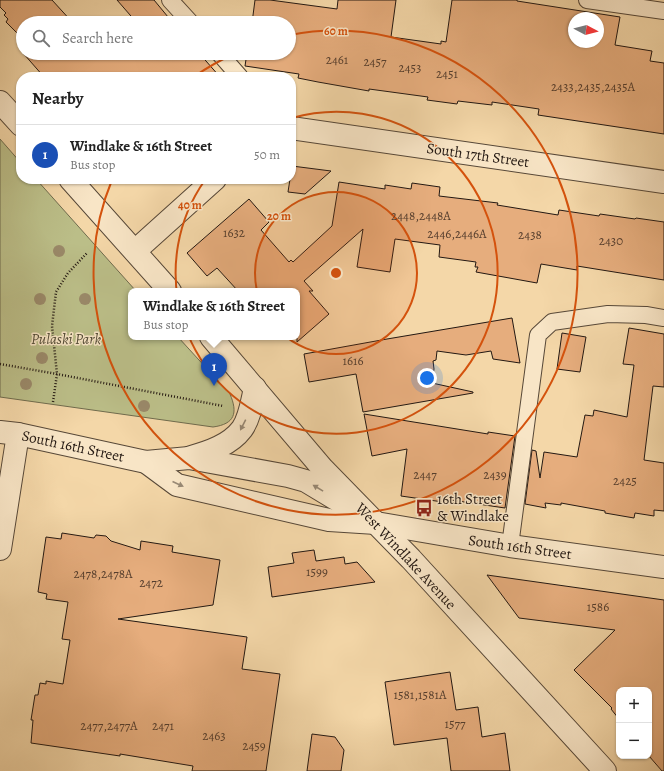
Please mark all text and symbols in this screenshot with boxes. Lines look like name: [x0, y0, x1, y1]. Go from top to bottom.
north arrow: [568, 12, 604, 48]
search box: [16, 16, 296, 60]
text: 60 m: [324, 23, 348, 39]
icon: search: [30, 27, 52, 49]
text: Search here: [62, 28, 133, 48]
house number: 2461: [326, 51, 349, 68]
house number: 2457: [363, 53, 387, 70]
house number: 2453: [398, 59, 422, 76]
house number: 2451: [436, 65, 459, 82]
house number: 2433,2435,2435A: [551, 78, 636, 95]
text: Nearby: [32, 87, 83, 110]
text: Windlake & 16th Street: [70, 136, 212, 156]
street label: South 17th Street: [425, 138, 531, 172]
text: 1: [43, 146, 47, 163]
text: 50 m: [254, 146, 280, 163]
text: Bus stop: [70, 156, 115, 173]
text: 40 m: [178, 197, 202, 213]
house number: 2448,2448A: [391, 207, 451, 224]
text: 20 m: [267, 208, 291, 224]
house number: 1632: [223, 224, 245, 241]
house number: 2446,2446A: [427, 225, 487, 242]
house number: 2438: [518, 226, 542, 243]
house number: 2430: [599, 232, 623, 249]
centre of rings: [329, 266, 343, 280]
popup: [128, 288, 300, 340]
text: Windlake & 16th Street: [143, 296, 285, 316]
text: Bus stop: [143, 316, 188, 333]
park label: Pulaski Park: [31, 329, 101, 349]
house number: 1616: [343, 352, 363, 369]
pin: 1: [201, 353, 227, 386]
your location: [417, 368, 437, 388]
one-way arrow: [240, 419, 246, 431]
street label: South 16th Street: [20, 425, 126, 467]
house number: 2447: [413, 466, 437, 483]
house number: 2439: [483, 466, 507, 483]
house number: 2425: [613, 472, 637, 489]
one-way arrow: [172, 481, 184, 487]
one-way arrow: [312, 485, 324, 492]
place label: 16th Street & Windlake: [437, 489, 509, 526]
street label: West Windlake Avenue: [350, 497, 461, 614]
bus stop icon: 16th Street & Windlake: [414, 498, 434, 518]
street label: South 16th Street: [467, 530, 573, 564]
house number: 1599: [306, 563, 328, 580]
house number: 2478,2478A: [73, 565, 133, 582]
house number: 2472: [139, 574, 163, 591]
house number: 1586: [587, 598, 609, 615]
house number: 1581,1581A: [394, 686, 447, 703]
map controls: [616, 687, 652, 759]
button: +: [616, 687, 652, 723]
house number: 1577: [445, 715, 466, 732]
house number: 2477,2477A: [80, 717, 138, 734]
house number: 2471: [152, 717, 175, 734]
button: −: [616, 723, 652, 759]
house number: 2463: [202, 727, 226, 744]
house number: 2459: [242, 737, 266, 754]

